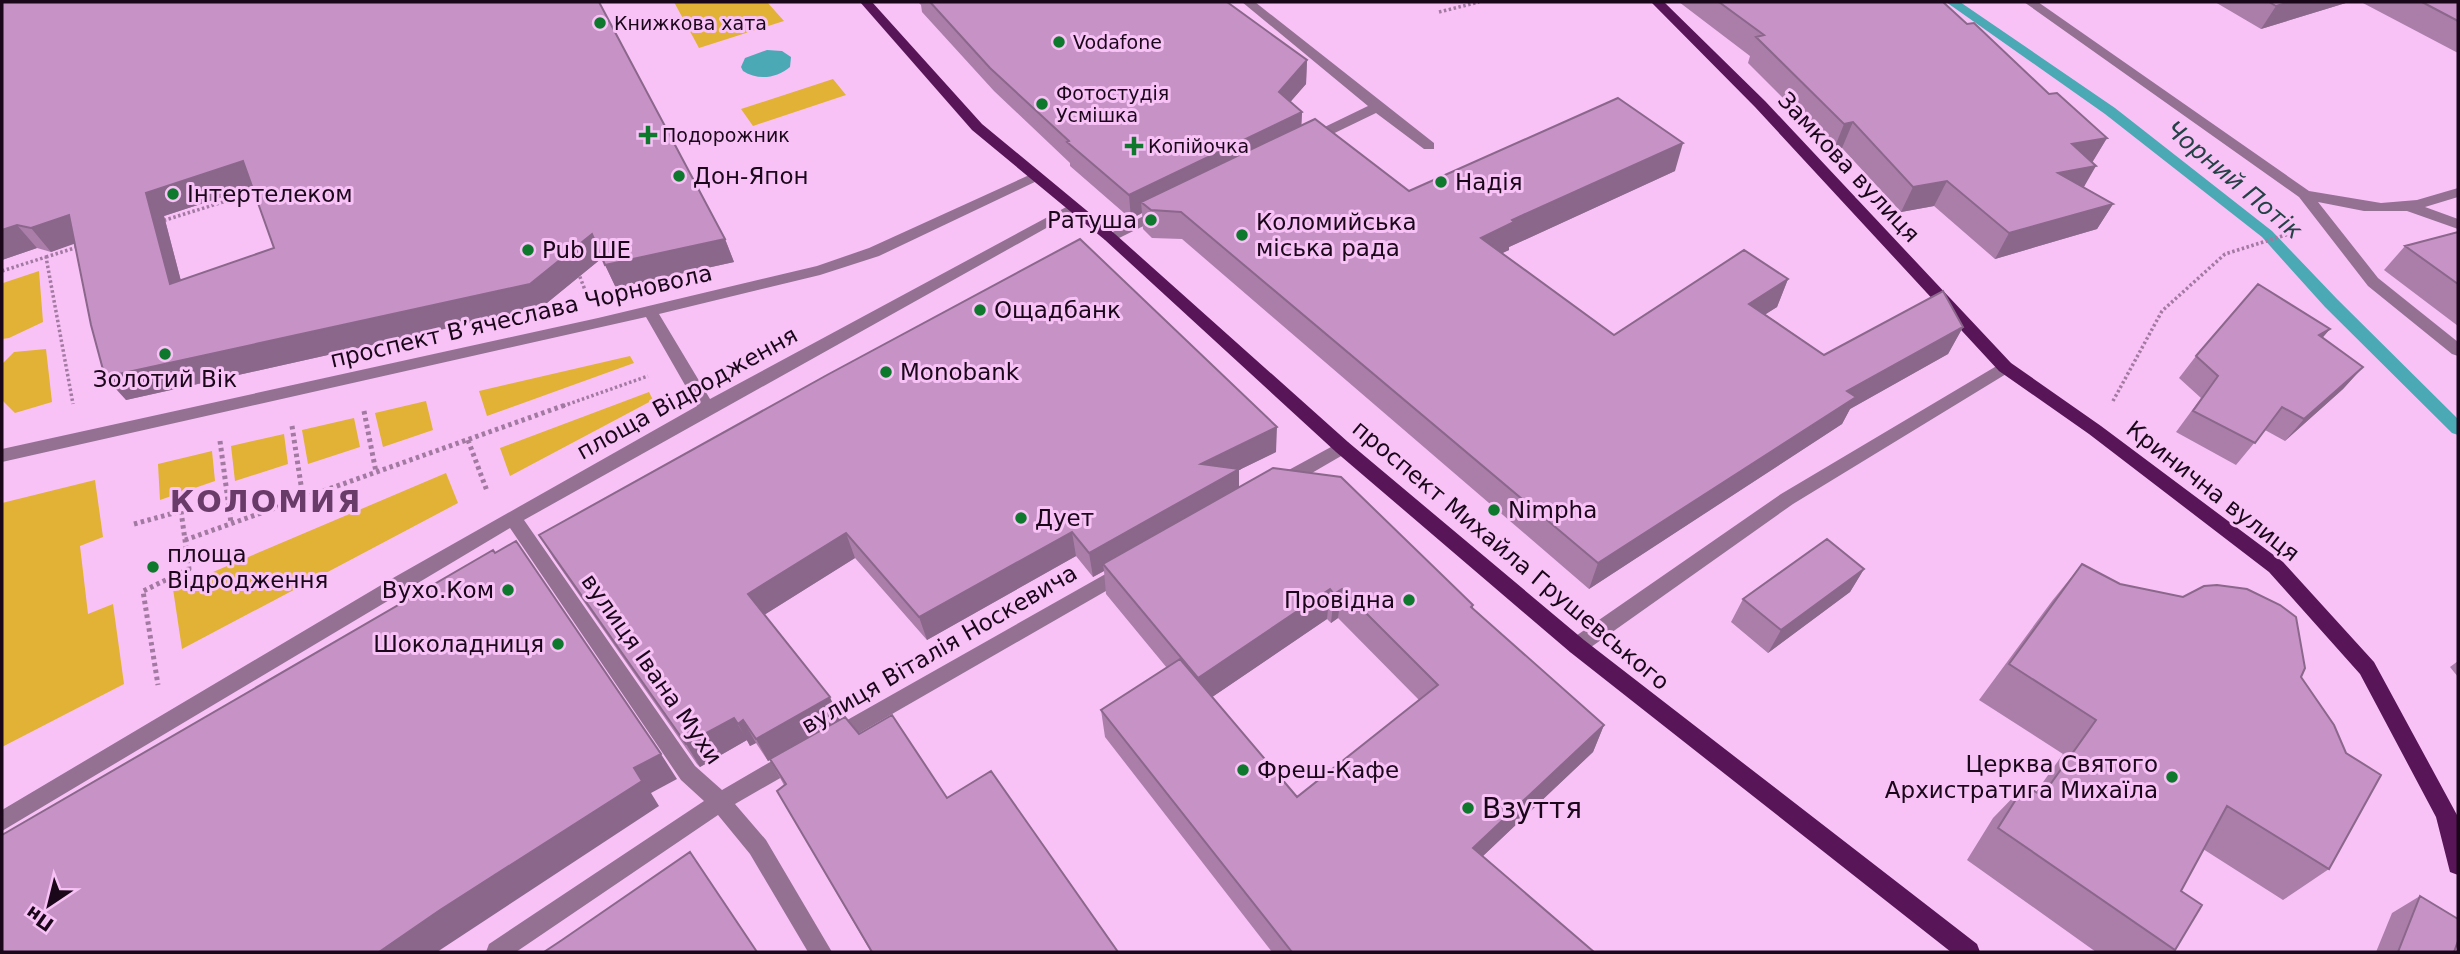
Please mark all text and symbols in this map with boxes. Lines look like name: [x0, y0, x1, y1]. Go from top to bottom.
place label: Книжкова хата: [614, 12, 767, 34]
marker: Книжкова хата: [592, 15, 608, 31]
place label: Vodafone: [1073, 31, 1162, 53]
marker: Vodafone: [1051, 34, 1067, 50]
place label: Фотостудія Усмішка: [1056, 82, 1169, 126]
street label: Замкова вулиця: [1773, 87, 1925, 247]
marker: Фотостудія Усмішка: [1034, 96, 1050, 112]
water label: Чорний Потік: [2160, 115, 2308, 245]
place label: Подорожник: [662, 124, 790, 146]
marker: Подорожник: [640, 127, 656, 143]
place label: Копійочка: [1148, 135, 1249, 157]
marker: Копійочка: [1126, 138, 1142, 154]
place label: Дон-Япон: [693, 163, 809, 189]
marker: Дон-Япон: [671, 168, 687, 184]
place label: Надія: [1455, 169, 1523, 195]
marker: Надія: [1433, 174, 1449, 190]
place label: Інтертелеком: [187, 181, 353, 207]
marker: Інтертелеком: [165, 186, 181, 202]
place label: Ратуша: [1047, 207, 1137, 233]
place label: Коломийська міська рада: [1256, 209, 1417, 261]
marker: Ратуша: [1143, 212, 1159, 228]
marker: Коломийська міська рада: [1234, 227, 1250, 243]
place label: Pub ШЕ: [542, 237, 631, 263]
marker: Pub ШЕ: [520, 242, 536, 258]
street label: проспект Вʼячеслава Чорновола: [327, 259, 715, 373]
place label: Ощадбанк: [994, 297, 1121, 323]
marker: Ощадбанк: [972, 302, 988, 318]
street label: площа Відродження: [572, 321, 802, 465]
marker: Золотий Вік: [157, 346, 173, 362]
place label: Monobank: [900, 359, 1020, 385]
marker: Monobank: [878, 364, 894, 380]
place label: Золотий Вік: [93, 366, 237, 392]
street label: проспект Михайла Грушевського: [1348, 415, 1674, 695]
street label: Кринична вулиця: [2121, 415, 2305, 567]
district label: КОЛОМИЯ: [170, 484, 362, 519]
place label: Nimpha: [1508, 497, 1597, 523]
marker: Nimpha: [1486, 502, 1502, 518]
place label: Дует: [1035, 505, 1094, 531]
marker: Дует: [1013, 510, 1029, 526]
place label: площа Відродження: [167, 541, 328, 593]
marker: площа Відродження: [145, 559, 161, 575]
street label: вулиця Віталія Носкевича: [797, 559, 1081, 739]
street label: вулиця Івана Мухи: [576, 569, 728, 769]
place label: Вухо.Ком: [382, 577, 494, 603]
marker: Вухо.Ком: [500, 582, 516, 598]
place label: Провідна: [1284, 587, 1395, 613]
marker: Провідна: [1401, 592, 1417, 608]
place label: Шоколадниця: [373, 631, 544, 657]
marker: Шоколадниця: [550, 636, 566, 652]
place label: Церква Святого Архистратига Михаїла: [1885, 751, 2158, 803]
place label: Фреш-Кафе: [1257, 757, 1399, 783]
marker: Фреш-Кафе: [1235, 762, 1251, 778]
marker: Церква Святого Архистратига Михаїла: [2164, 769, 2180, 785]
place label: Взуття: [1482, 792, 1582, 825]
marker: Взуття: [1460, 800, 1476, 816]
north arrow: [14, 870, 84, 940]
text: Пн: [21, 902, 57, 936]

